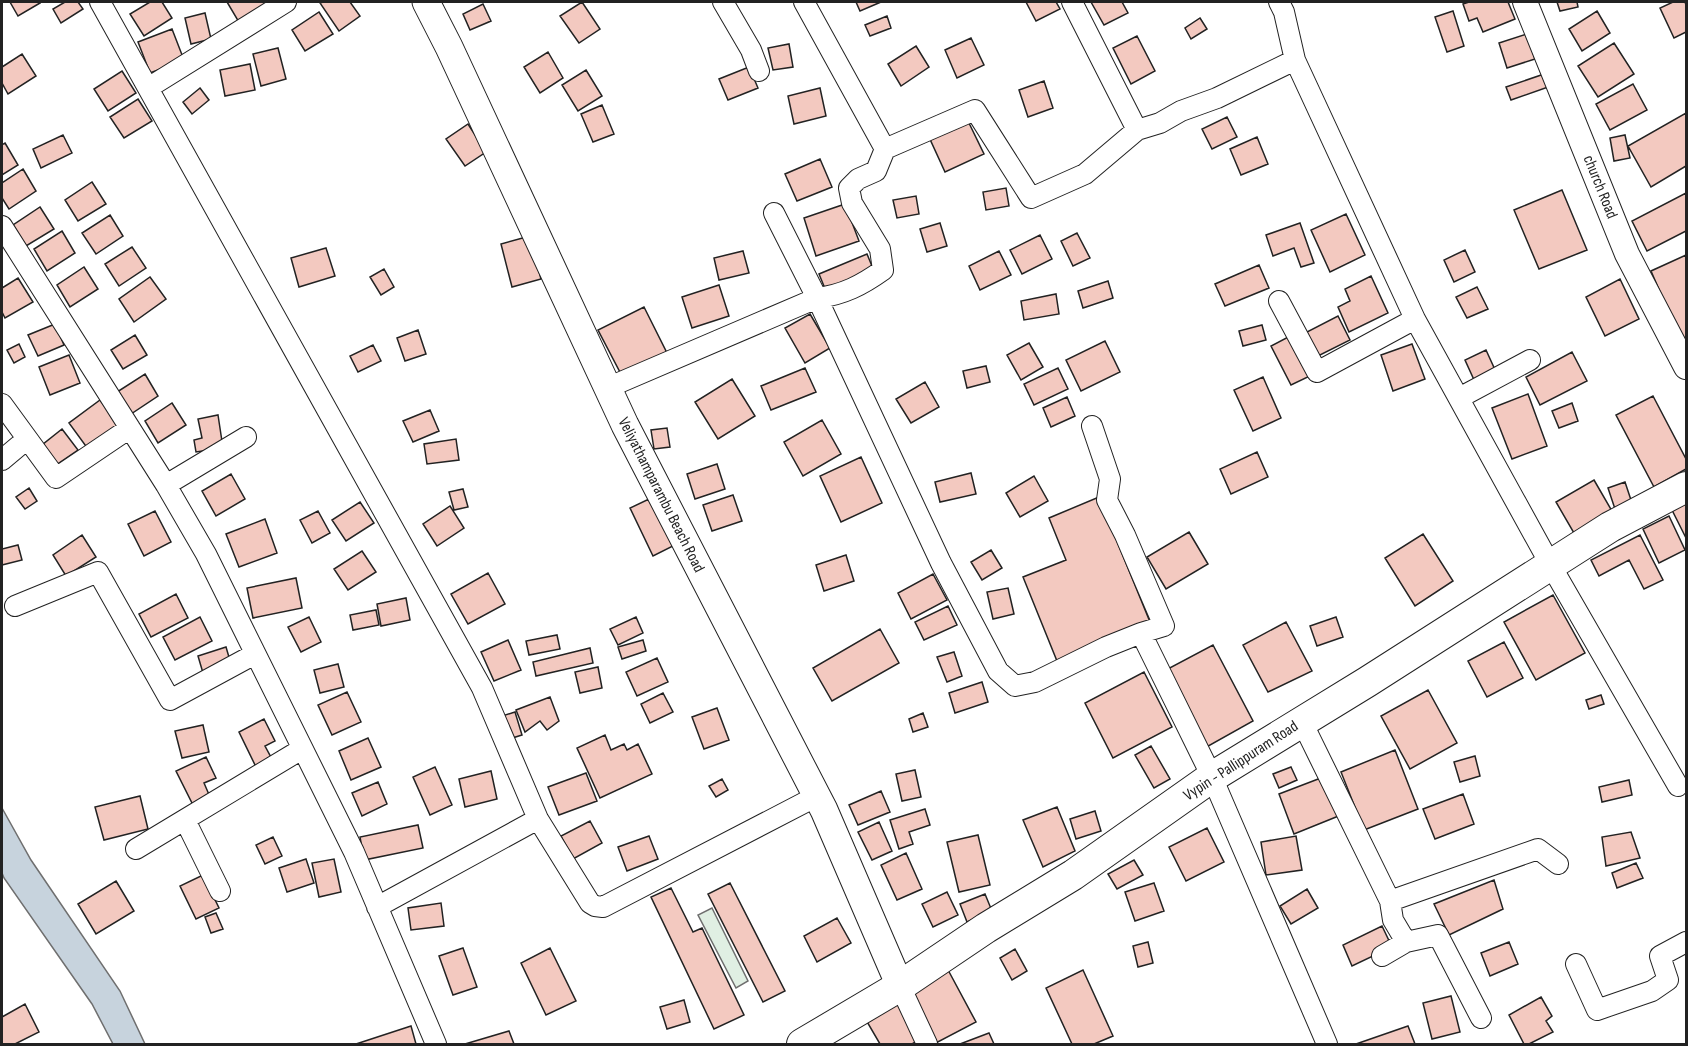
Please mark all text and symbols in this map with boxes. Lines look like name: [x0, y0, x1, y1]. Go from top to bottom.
street label: church Road: [1579, 153, 1621, 221]
street label: Veliyathamparambu Beach Road: [614, 414, 708, 576]
street label: Vypin - Pallippuram Road: [1180, 717, 1302, 805]

